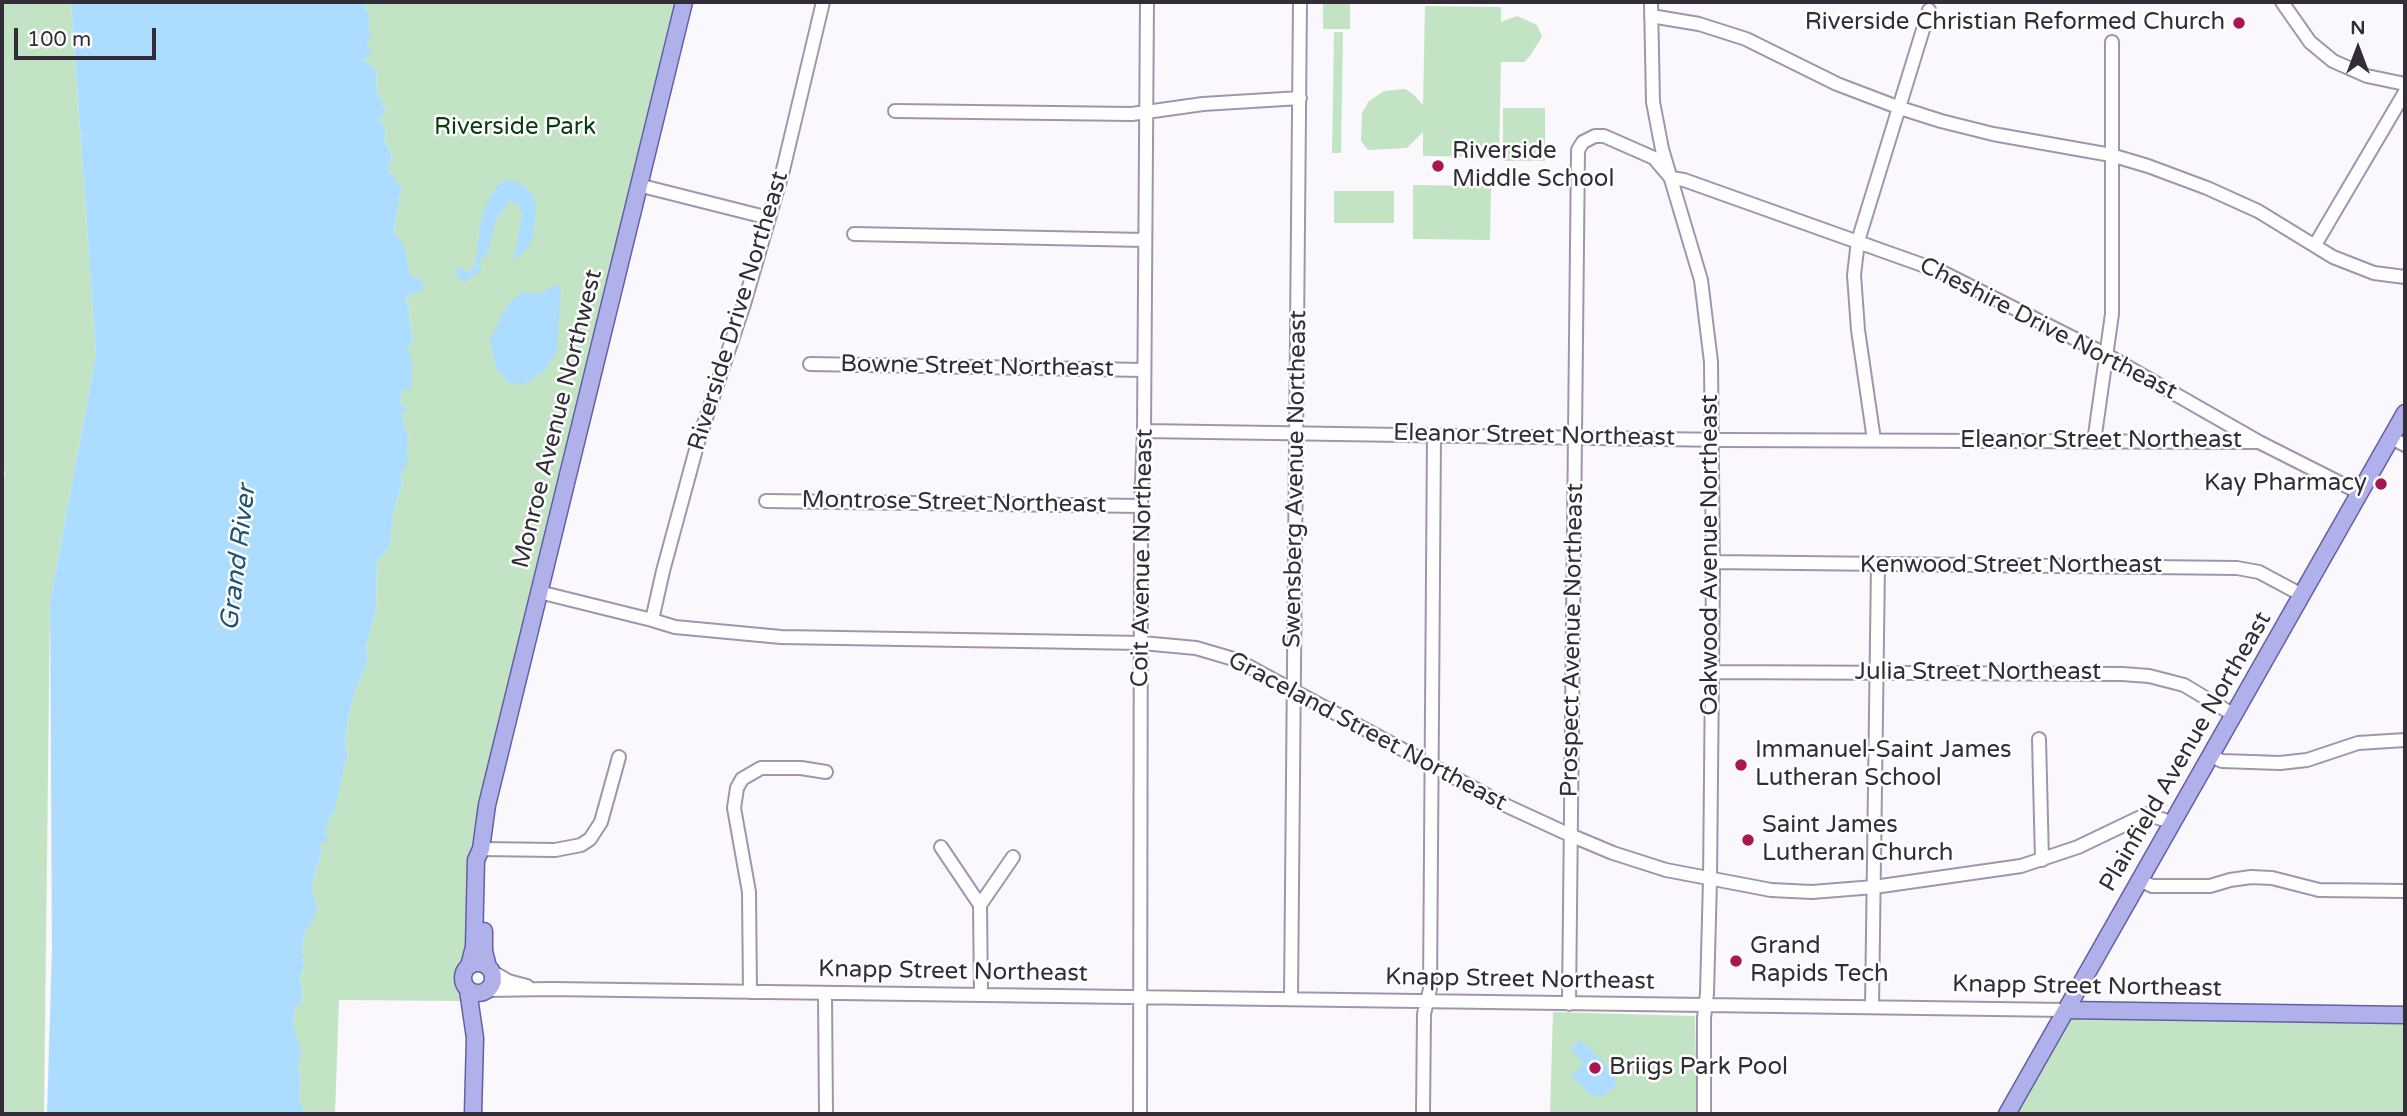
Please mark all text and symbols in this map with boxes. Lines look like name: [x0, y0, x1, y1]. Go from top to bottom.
place label: Riverside Christian Reformed Church: [1805, 9, 2225, 37]
scale bar: [18, 14, 159, 58]
north arrow: [2323, 14, 2393, 84]
marker: Riverside Christian Reformed Church: [2231, 15, 2247, 31]
text: N: [2350, 17, 2366, 39]
text: 100 m: [27, 27, 91, 52]
park label: Riverside Park: [434, 114, 596, 142]
place label: Riverside Middle School: [1452, 138, 1614, 194]
marker: Riverside Middle School: [1430, 158, 1446, 174]
street label: Riverside Drive Northeast: [683, 168, 795, 454]
street label: Cheshire Drive Northeast: [1914, 251, 2182, 407]
street label: Monroe Avenue Northwest: [507, 267, 609, 571]
street label: Swensberg Avenue Northeast: [1279, 310, 1313, 648]
street label: Bowne Street Northeast: [840, 350, 1114, 384]
street label: Oakwood Avenue Northeast: [1697, 394, 1725, 716]
street label: Eleanor Street Northeast: [1393, 419, 1675, 453]
street label: Eleanor Street Northeast: [1960, 427, 2242, 455]
street label: Coit Avenue Northeast: [1126, 428, 1160, 688]
place label: Kay Pharmacy: [2204, 470, 2367, 498]
marker: Kay Pharmacy: [2373, 476, 2389, 492]
water label: Grand River: [215, 483, 263, 633]
street label: Prospect Avenue Northeast: [1556, 483, 1590, 797]
street label: Montrose Street Northeast: [801, 486, 1107, 520]
street label: Kenwood Street Northeast: [1860, 552, 2162, 580]
street label: Plainfield Avenue Northeast: [2094, 607, 2278, 897]
street label: Graceland Street Northeast: [1223, 646, 1511, 818]
street label: Julia Street Northeast: [1855, 659, 2101, 687]
place label: Immanuel-Saint James Lutheran School: [1755, 737, 2012, 793]
marker: Immanuel-Saint James Lutheran School: [1733, 757, 1749, 773]
place label: Saint James Lutheran Church: [1762, 812, 1953, 868]
marker: Saint James Lutheran Church: [1740, 832, 1756, 848]
place label: Grand Rapids Tech: [1750, 933, 1889, 989]
marker: Grand Rapids Tech: [1728, 953, 1744, 969]
street label: Knapp Street Northeast: [818, 955, 1088, 989]
street label: Knapp Street Northeast: [1385, 963, 1655, 997]
street label: Knapp Street Northeast: [1952, 970, 2222, 1004]
place label: Briigs Park Pool: [1609, 1054, 1788, 1082]
marker: Briigs Park Pool: [1587, 1060, 1603, 1076]

